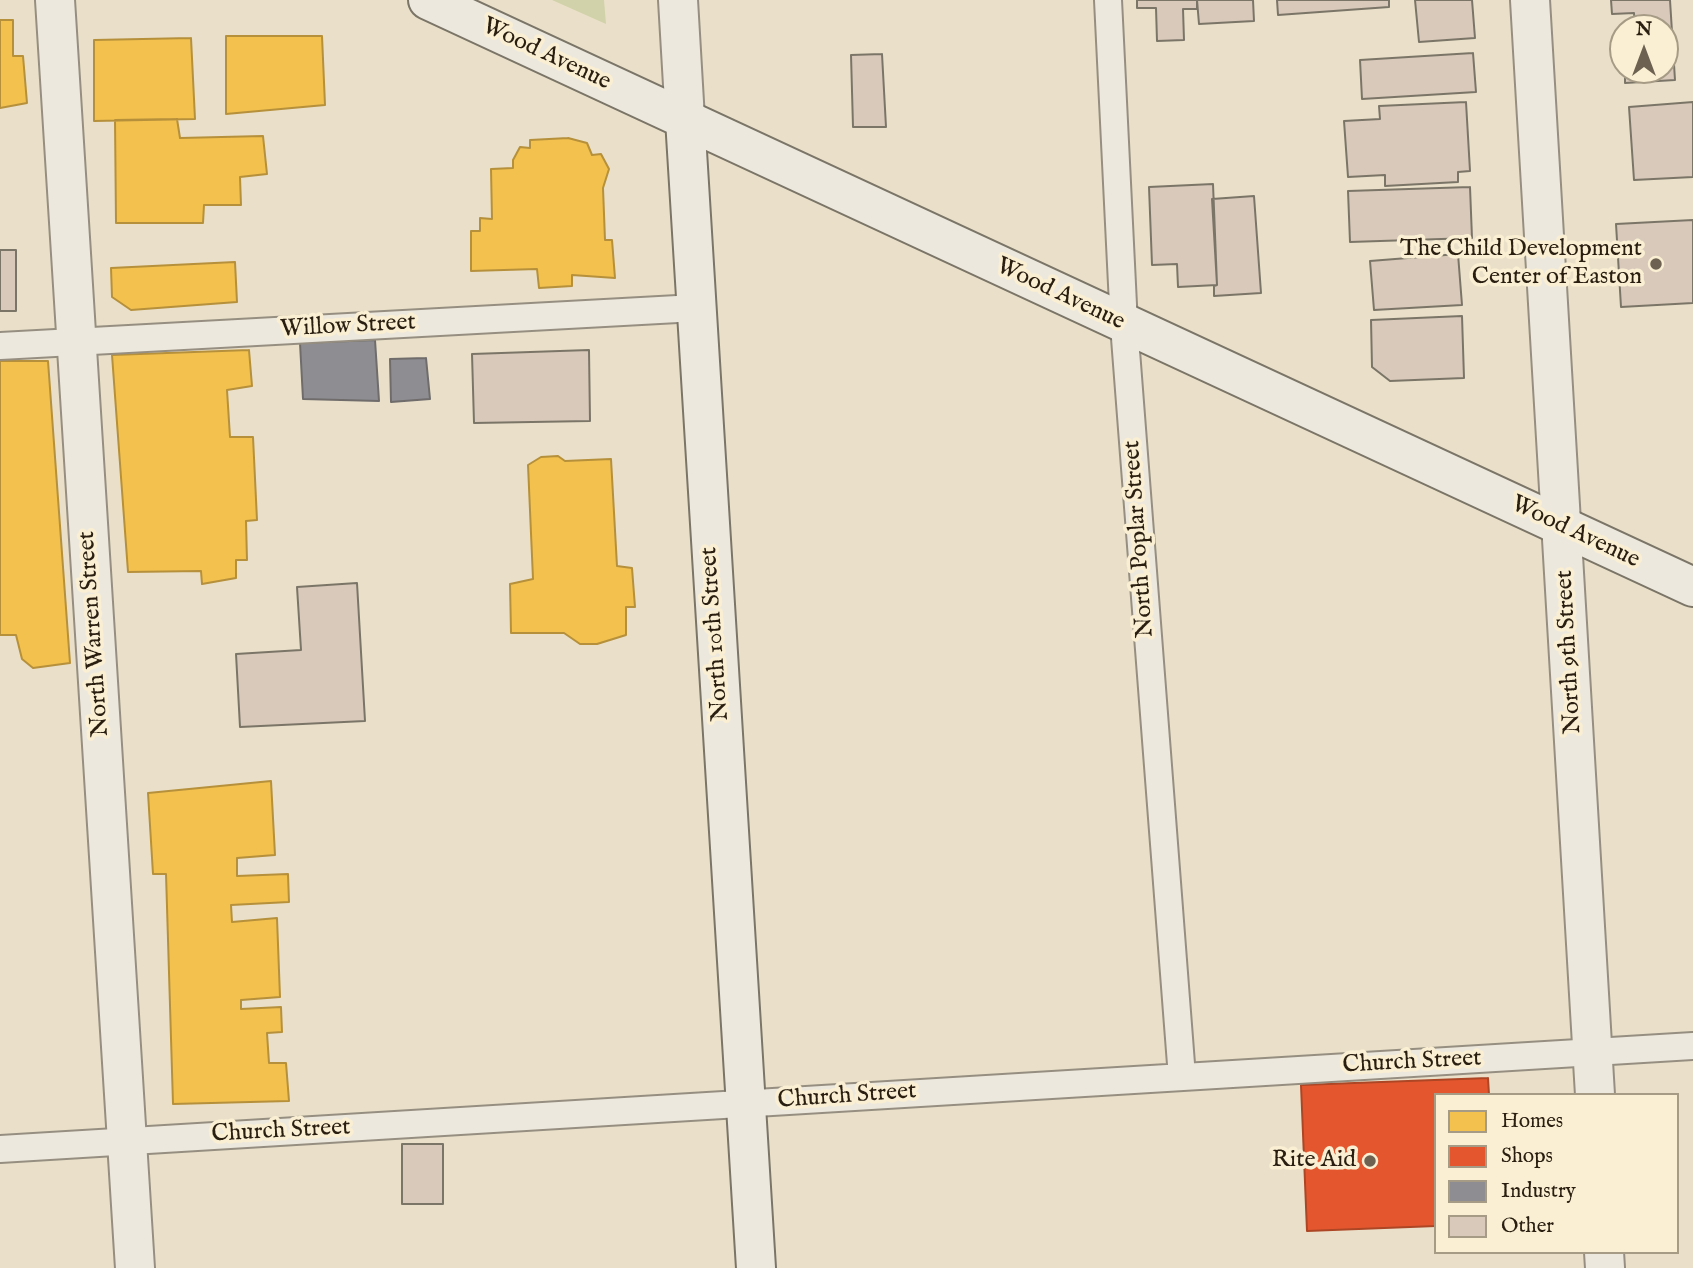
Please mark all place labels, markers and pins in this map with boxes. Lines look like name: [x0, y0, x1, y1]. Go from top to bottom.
place label: The Child Development Center of Easton: [1400, 236, 1642, 292]
marker: The Child Development Center of Easton: [1648, 256, 1664, 272]
place label: Rite Aid: [1272, 1147, 1356, 1175]
marker: Rite Aid: [1362, 1153, 1378, 1169]

